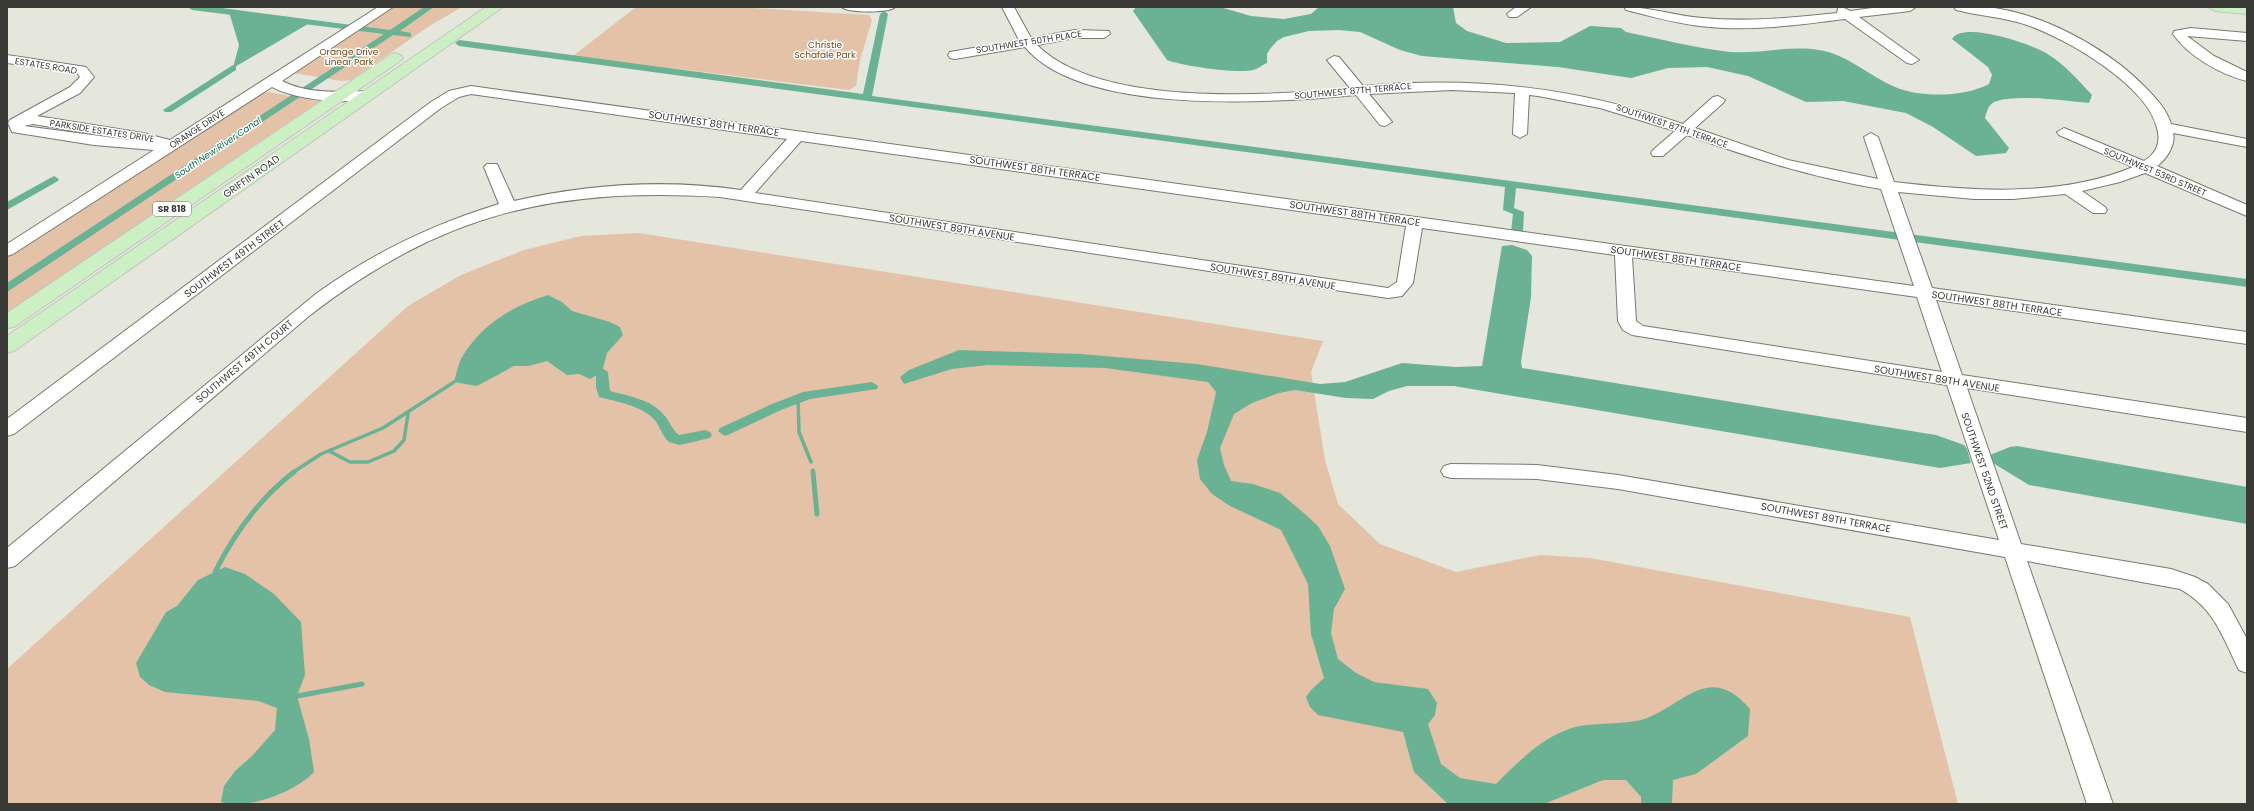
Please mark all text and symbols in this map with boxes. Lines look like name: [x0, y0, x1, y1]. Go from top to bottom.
street label: SOUTHWEST 50TH PLACE: [975, 28, 1083, 56]
park label: Christie Schafale Park: [794, 39, 856, 61]
park label: Orange Drive Linear Park: [320, 46, 379, 68]
street label: ESTATES ROAD: [14, 55, 78, 77]
street label: SOUTHWEST 87TH TERRACE: [1294, 80, 1413, 102]
street label: SOUTHWEST 87TH TERRACE: [1614, 101, 1730, 151]
street label: ORANGE DRIVE: [167, 106, 227, 151]
street label: SOUTHWEST 88TH TERRACE: [648, 107, 780, 140]
water label: South New River Canal: [172, 114, 264, 181]
street label: PARKSIDE ESTATES DRIVE: [49, 117, 156, 145]
street label: SOUTHWEST 53RD STREET: [2102, 145, 2208, 199]
street label: GRIFFIN ROAD: [220, 151, 283, 202]
street label: SOUTHWEST 88TH TERRACE: [969, 152, 1101, 185]
street label: SOUTHWEST 88TH TERRACE: [1289, 197, 1421, 230]
road number: SR 818: [153, 202, 191, 216]
street label: SOUTHWEST 89TH AVENUE: [888, 210, 1016, 245]
street label: SOUTHWEST 49TH STREET: [181, 215, 288, 301]
street label: SOUTHWEST 88TH TERRACE: [1610, 242, 1742, 275]
street label: SOUTHWEST 89TH AVENUE: [1209, 259, 1337, 294]
street label: SOUTHWEST 88TH TERRACE: [1931, 287, 2063, 320]
street label: SOUTHWEST 49TH COURT: [192, 316, 297, 407]
street label: SOUTHWEST 89TH AVENUE: [1873, 361, 2001, 396]
street label: SOUTHWEST 52ND STREET: [1957, 410, 2012, 533]
street label: SOUTHWEST 89TH TERRACE: [1760, 499, 1892, 536]

